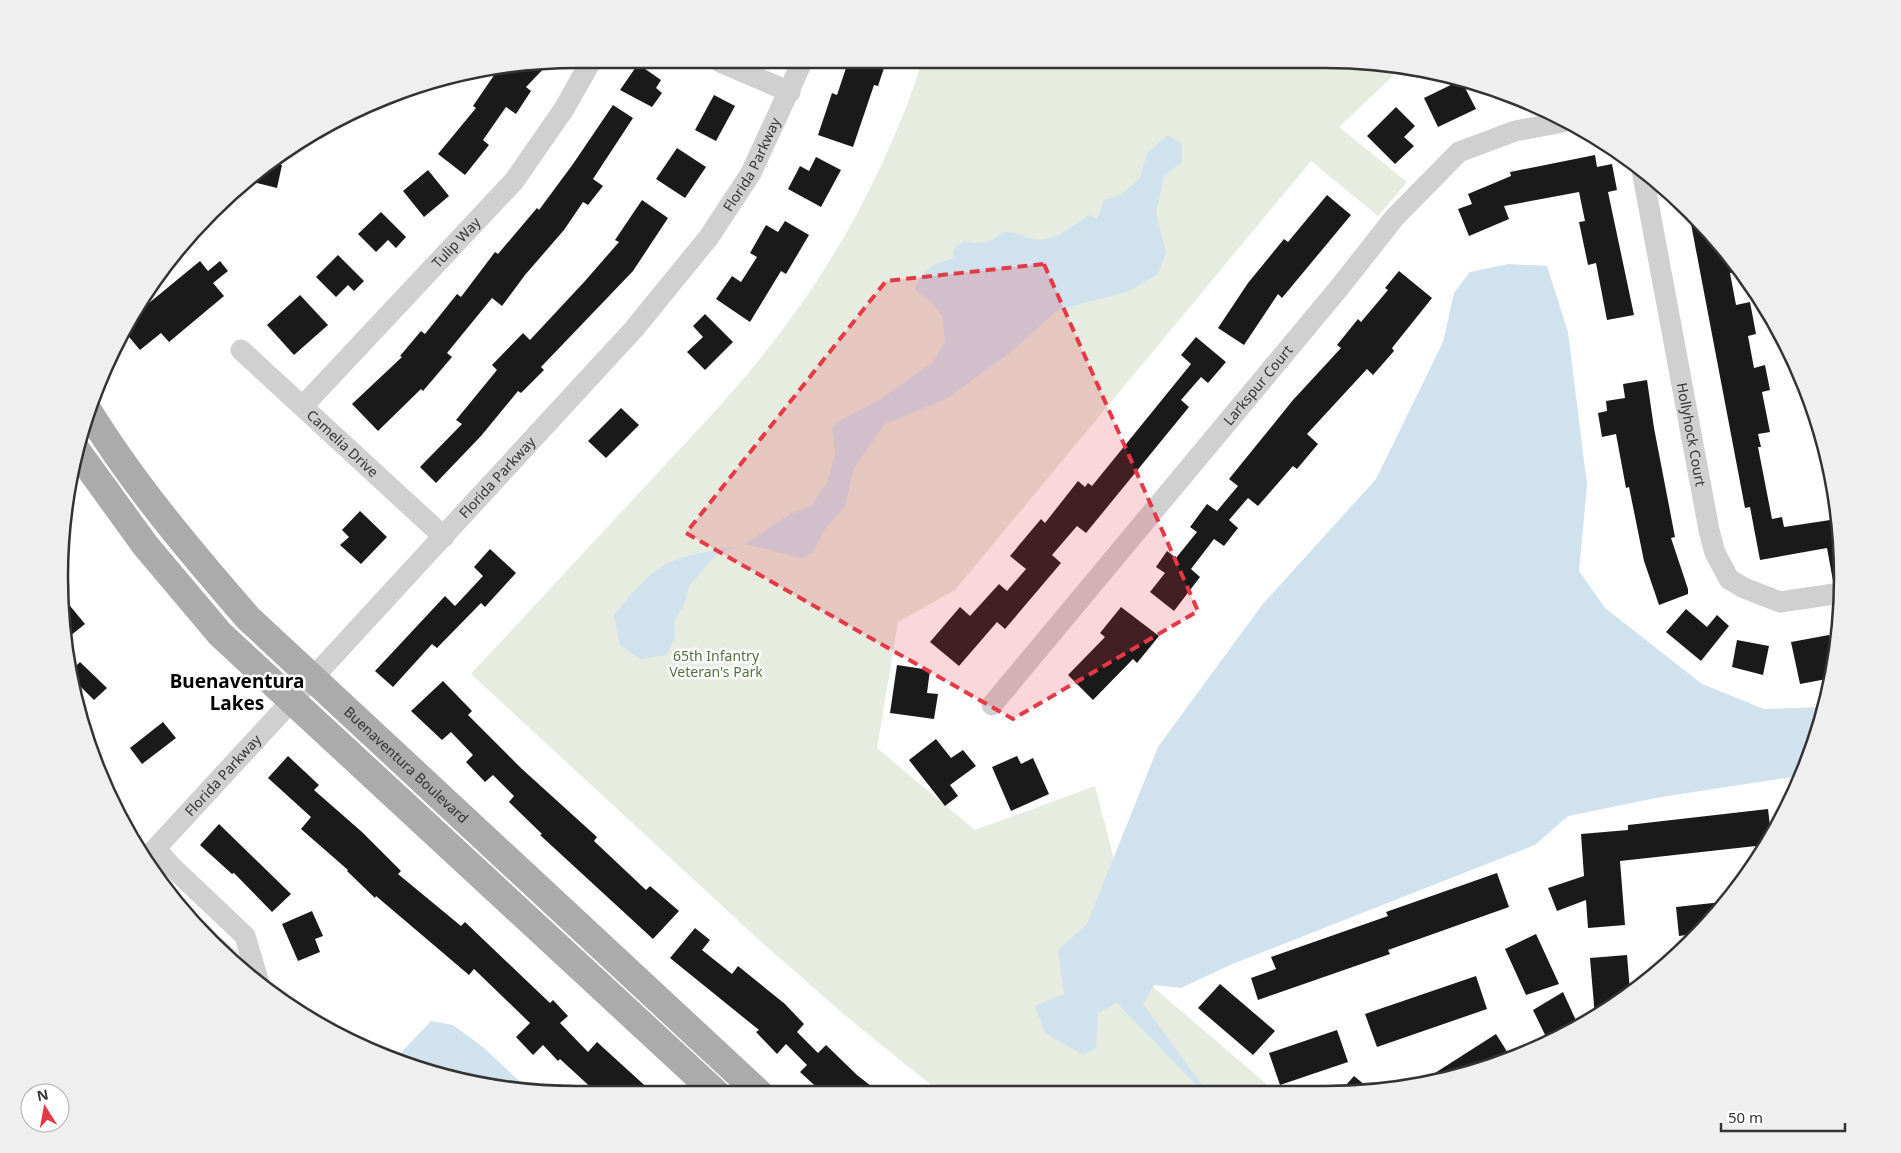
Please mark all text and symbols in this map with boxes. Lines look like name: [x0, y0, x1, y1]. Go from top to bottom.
street label: Florida Parkway: [718, 113, 785, 215]
street label: Tulip Way: [427, 212, 485, 272]
street label: Larkspur Court: [1219, 341, 1297, 429]
street label: Hollyhock Court: [1673, 381, 1711, 488]
street label: Camelia Drive: [303, 405, 383, 481]
street label: Florida Parkway: [454, 432, 540, 522]
park label: 65th Infantry Veteran's Park: [669, 646, 763, 681]
district label: Buenaventura Lakes: [170, 668, 304, 716]
street label: Buenaventura Boulevard: [340, 702, 473, 827]
street label: Florida Parkway: [180, 730, 266, 820]
north arrow: [20, 1083, 70, 1133]
text: N: [35, 1084, 50, 1105]
scale bar: [1721, 1100, 1845, 1132]
text: 50 m: [1728, 1107, 1763, 1127]

